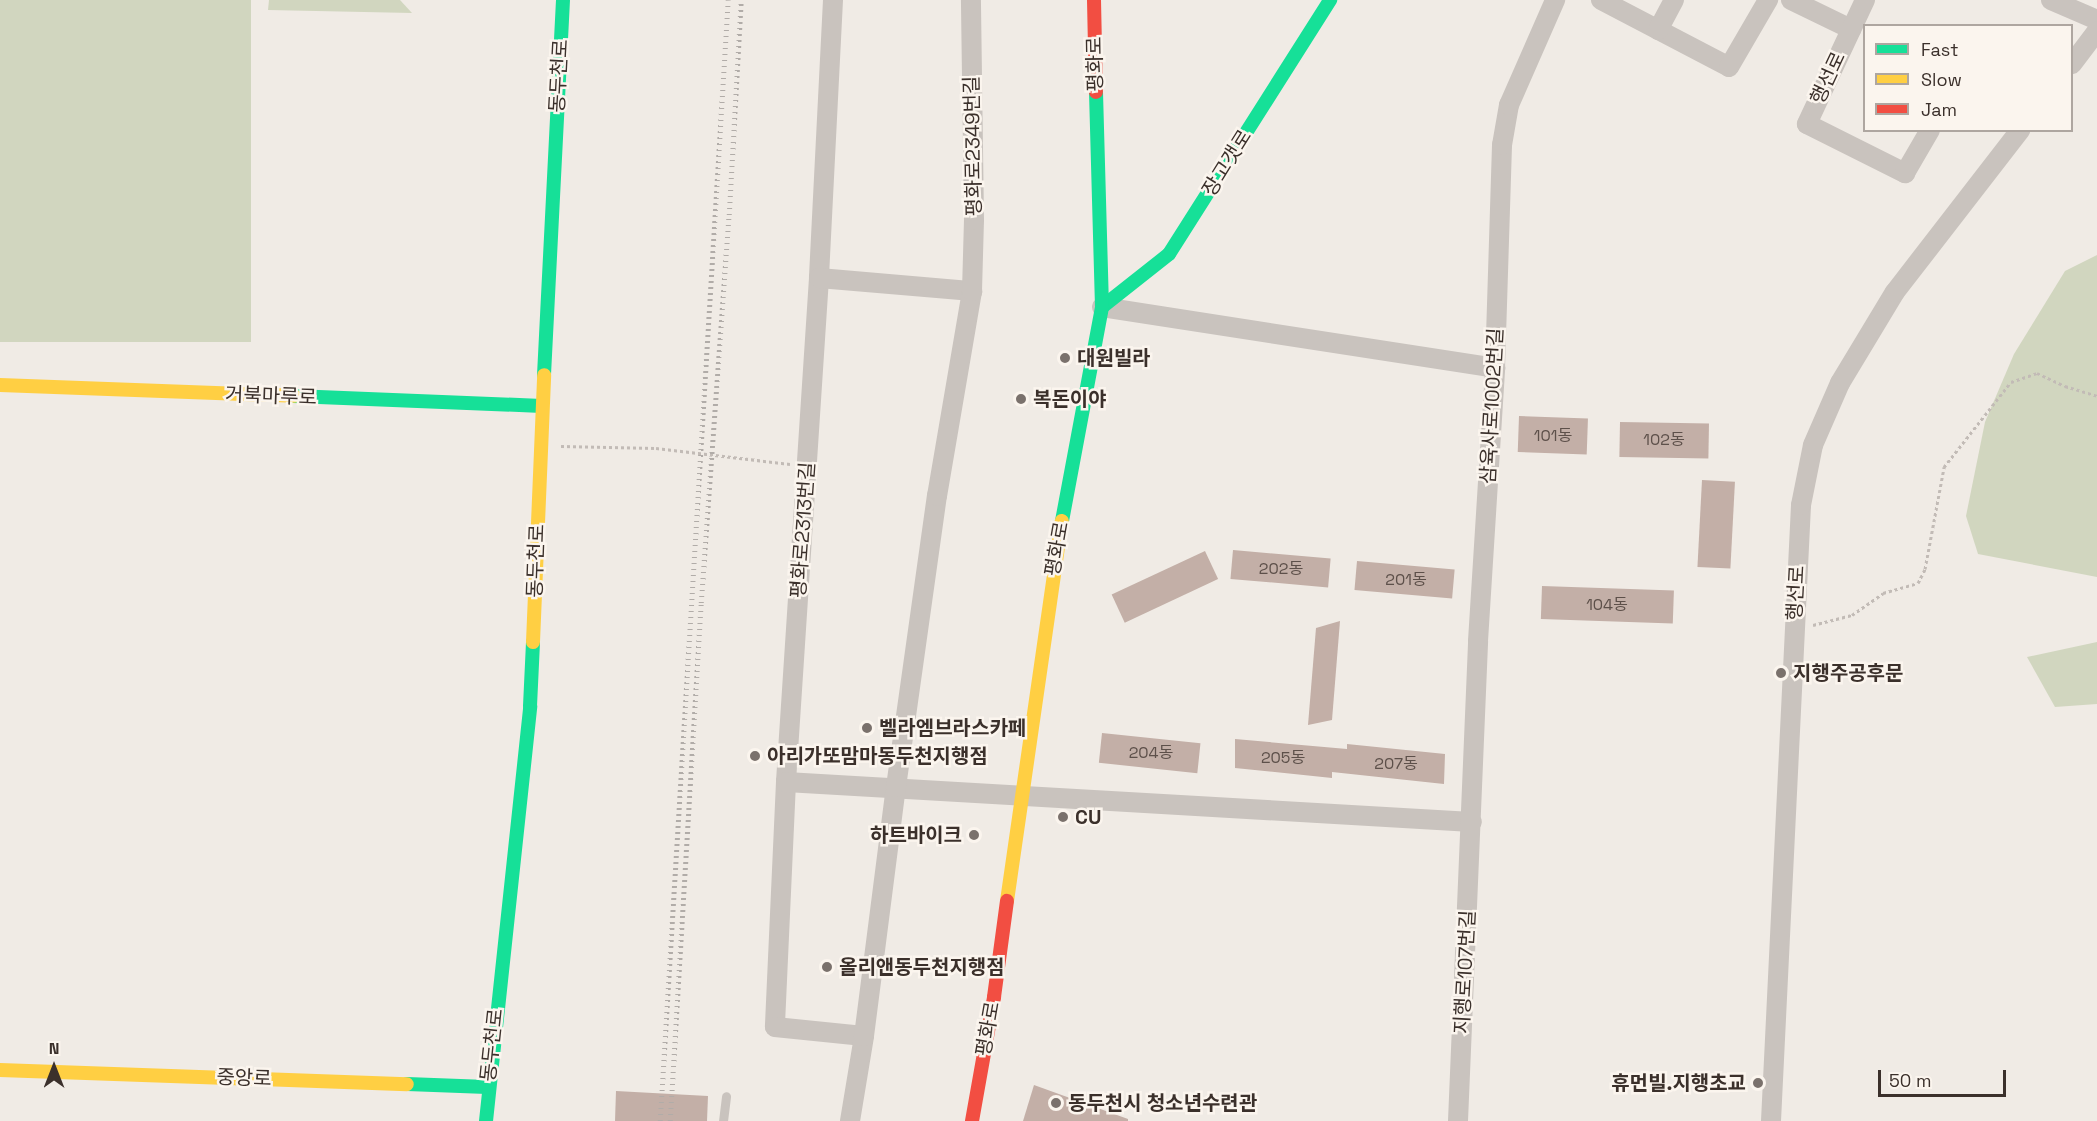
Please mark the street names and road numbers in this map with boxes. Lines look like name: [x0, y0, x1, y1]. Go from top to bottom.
street label: 평화로: [1083, 36, 1107, 92]
street label: 동두천로: [545, 39, 573, 113]
street label: 행선로: [1805, 48, 1851, 108]
street label: 평화로2349번길: [960, 75, 986, 217]
street label: 장고갯로: [1197, 125, 1257, 201]
street label: 삼육사로1002번길: [1476, 327, 1508, 485]
street label: 거북마루로: [225, 382, 317, 410]
street label: 평화로2313번길: [786, 461, 820, 599]
street label: 평화로: [1040, 520, 1074, 578]
street label: 동두천로: [523, 524, 549, 598]
street label: 행선로: [1783, 565, 1809, 621]
street label: 지행로107번길: [1450, 909, 1480, 1035]
street label: 평화로: [971, 1000, 1005, 1058]
street label: 동두천로: [476, 1007, 508, 1083]
street label: 중앙로: [216, 1065, 272, 1091]

